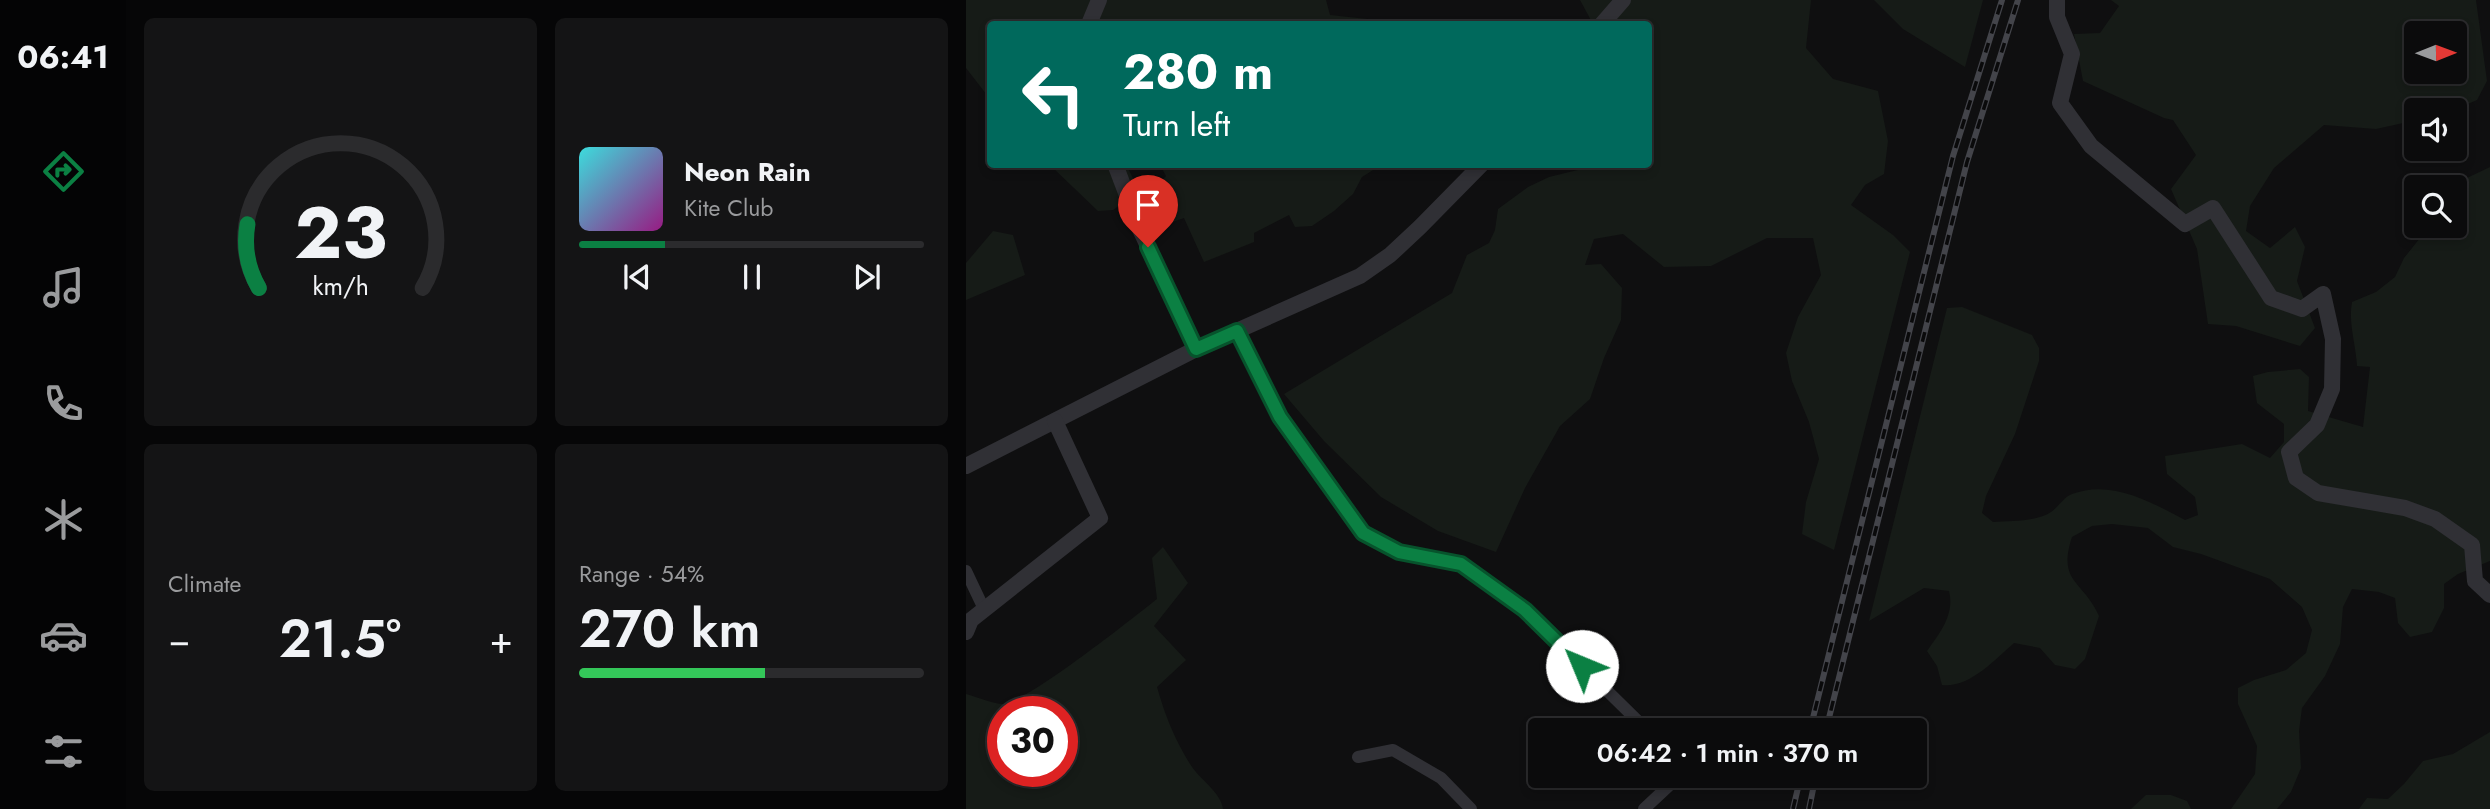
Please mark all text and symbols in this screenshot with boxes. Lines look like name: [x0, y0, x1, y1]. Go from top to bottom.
north arrow: [2404, 21, 2468, 84]
map controls: [2404, 21, 2467, 238]
text: 06:41: [17, 34, 109, 80]
text: 280 m: [1123, 37, 1273, 107]
icon: left: [1008, 49, 1099, 140]
button: sound: [2404, 98, 2467, 161]
text: Turn left: [1123, 102, 1230, 148]
icon: directions: [39, 147, 88, 196]
text: Neon Rain: [684, 153, 811, 191]
pin: [1118, 175, 1178, 247]
button: search: [2404, 175, 2467, 238]
text: 23: [294, 180, 387, 285]
icon: arrive: [1129, 186, 1167, 224]
text: Kite Club: [684, 191, 773, 225]
icon: previous: [618, 258, 656, 296]
icon: pause: [733, 258, 771, 296]
icon: next: [848, 258, 886, 296]
icon: music: [39, 263, 88, 312]
text: km/h: [312, 268, 369, 304]
icon: phone: [39, 379, 88, 428]
icon: climate: [39, 495, 88, 544]
text: Range · 54%: [579, 557, 704, 591]
text: Climate: [168, 567, 241, 601]
text: 270 km: [579, 591, 761, 667]
text: 21.5°: [279, 601, 401, 677]
icon: car: [39, 611, 88, 660]
text: −: [168, 612, 190, 667]
text: +: [490, 612, 513, 667]
position arrow: [1545, 629, 1619, 703]
speed limit sign: 30: [987, 696, 1078, 787]
icon: filters: [39, 727, 88, 776]
text: 06:42 · 1 min · 370 m: [1597, 734, 1858, 772]

